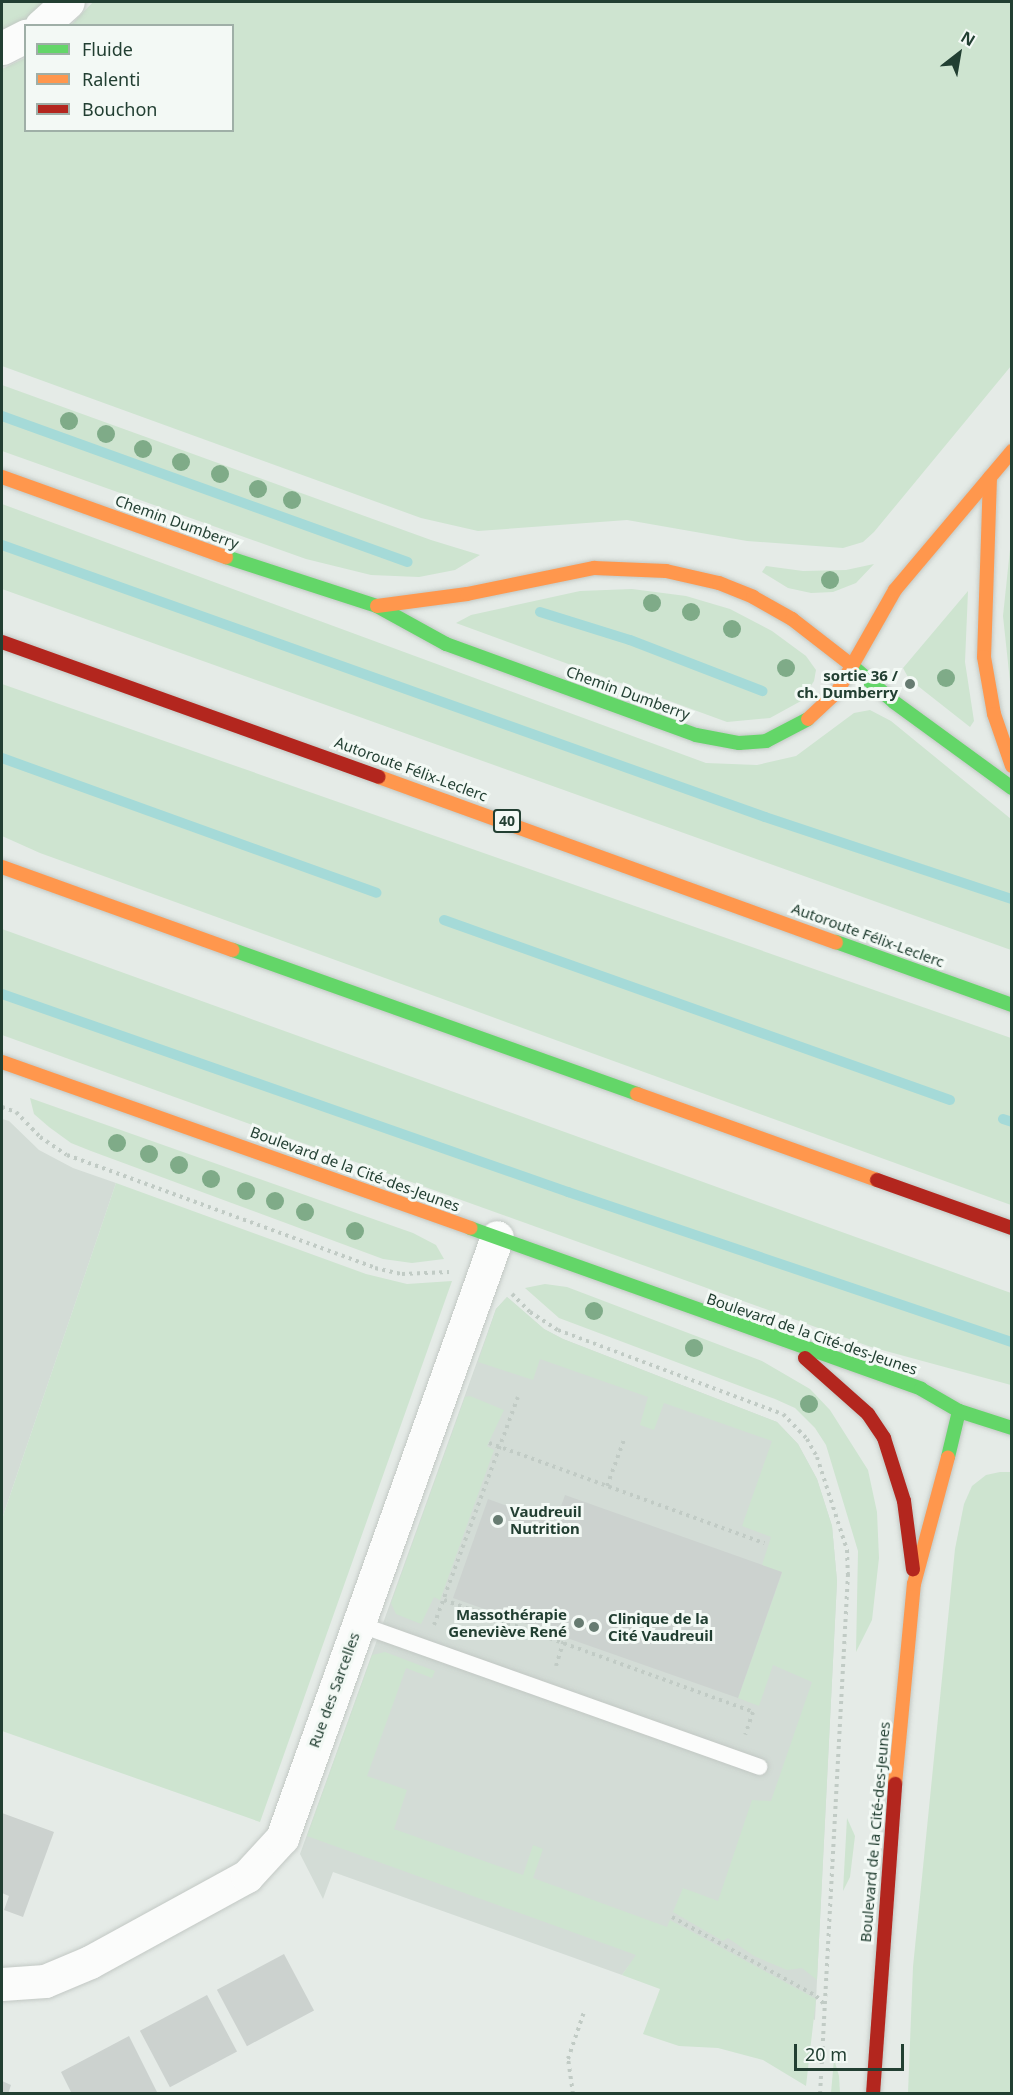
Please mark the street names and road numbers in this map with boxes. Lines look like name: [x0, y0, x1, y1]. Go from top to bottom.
street label: Chemin Dumberry: [113, 491, 241, 553]
street label: Chemin Dumberry: [564, 662, 692, 724]
street label: Autoroute Félix-Leclerc: [332, 733, 490, 805]
road number: 40: [492, 810, 522, 832]
street label: Autoroute Félix-Leclerc: [789, 899, 947, 971]
street label: Boulevard de la Cité-des-Jeunes: [248, 1123, 462, 1215]
street label: Boulevard de la Cité-des-Jeunes: [704, 1289, 920, 1379]
street label: Rue des Sarcelles: [305, 1630, 363, 1750]
street label: Boulevard de la Cité-des-Jeunes: [856, 1721, 894, 1943]

